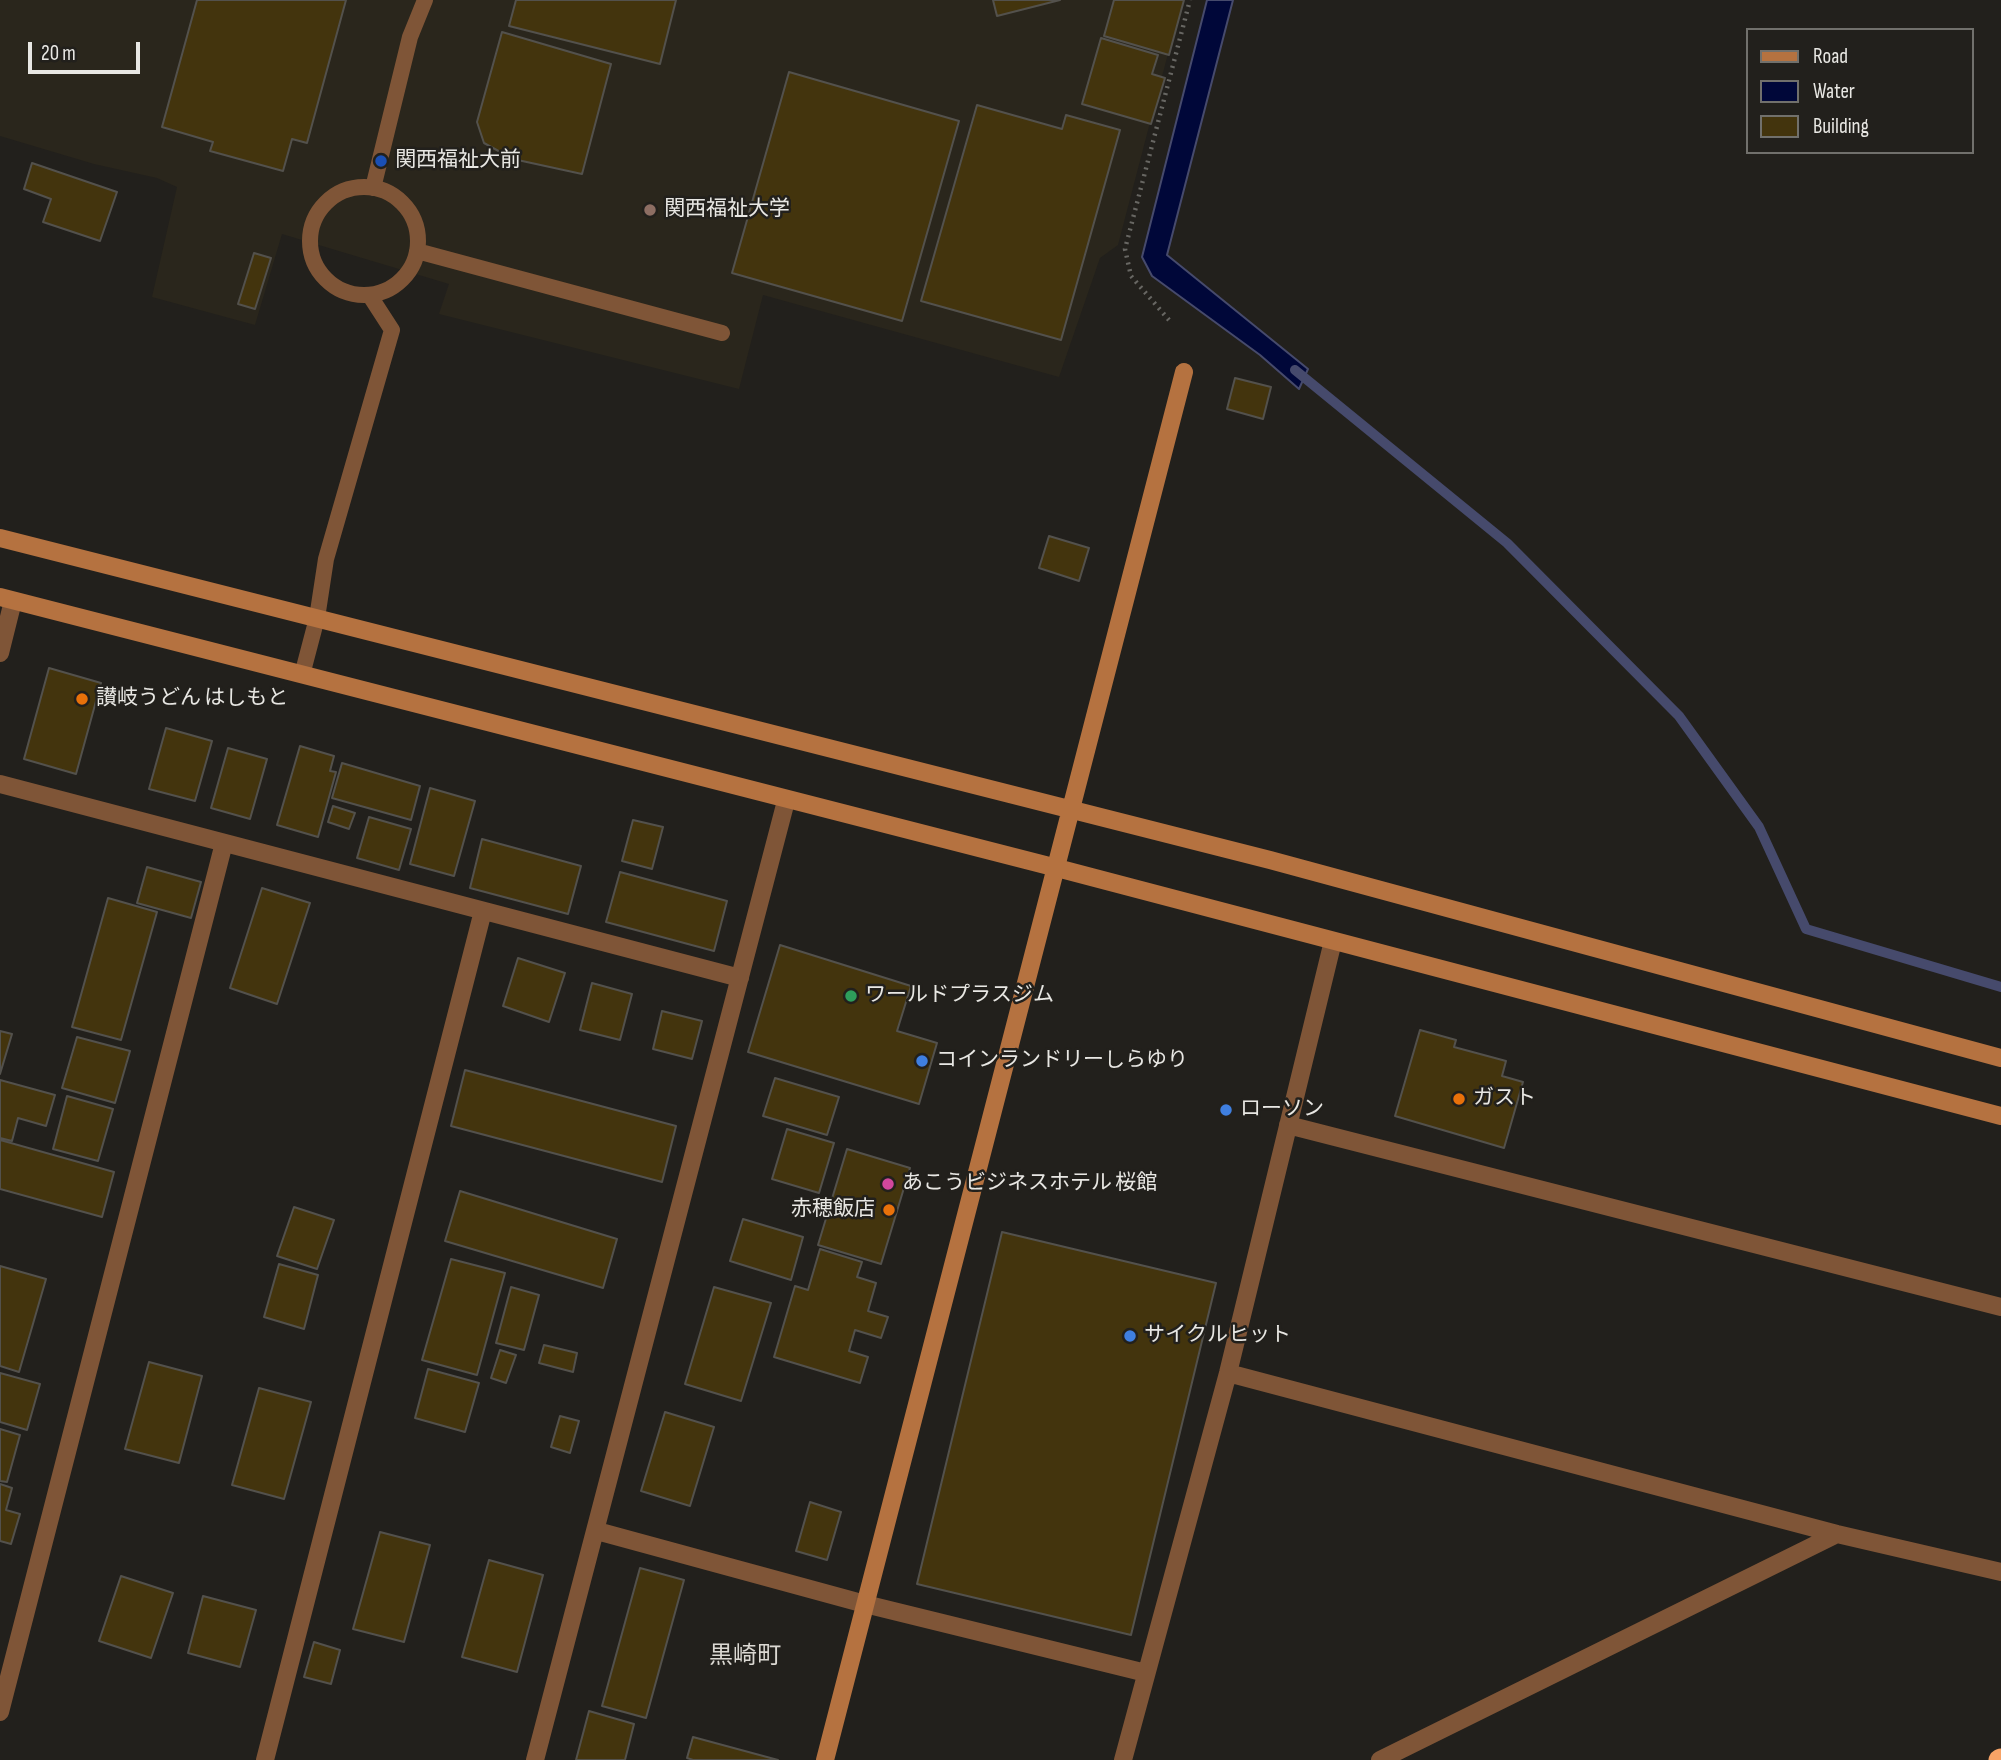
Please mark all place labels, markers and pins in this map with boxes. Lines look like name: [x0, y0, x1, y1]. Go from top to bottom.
place label: 関西福祉大前: [395, 148, 521, 174]
marker: 関西福祉大前: [373, 153, 389, 169]
place label: 関西福祉大学: [664, 197, 790, 223]
marker: 関西福祉大学: [642, 202, 658, 218]
place label: 讃岐うどん はしもと: [96, 686, 288, 712]
marker: 讃岐うどん はしもと: [74, 691, 90, 707]
place label: ワールドプラスジム: [865, 983, 1054, 1009]
marker: ワールドプラスジム: [843, 988, 859, 1004]
place label: コインランドリーしらゆり: [936, 1048, 1188, 1074]
marker: コインランドリーしらゆり: [914, 1053, 930, 1069]
place label: ガスト: [1473, 1086, 1536, 1112]
marker: ガスト: [1451, 1091, 1467, 1107]
place label: ローソン: [1240, 1097, 1324, 1123]
marker: ローソン: [1218, 1102, 1234, 1118]
place label: あこうビジネスホテル 桜館: [902, 1171, 1157, 1197]
marker: あこうビジネスホテル 桜館: [880, 1176, 896, 1192]
place label: 赤穂飯店: [791, 1197, 875, 1223]
marker: 赤穂飯店: [881, 1202, 897, 1218]
place label: サイクルヒット: [1144, 1323, 1291, 1349]
marker: サイクルヒット: [1122, 1328, 1138, 1344]

